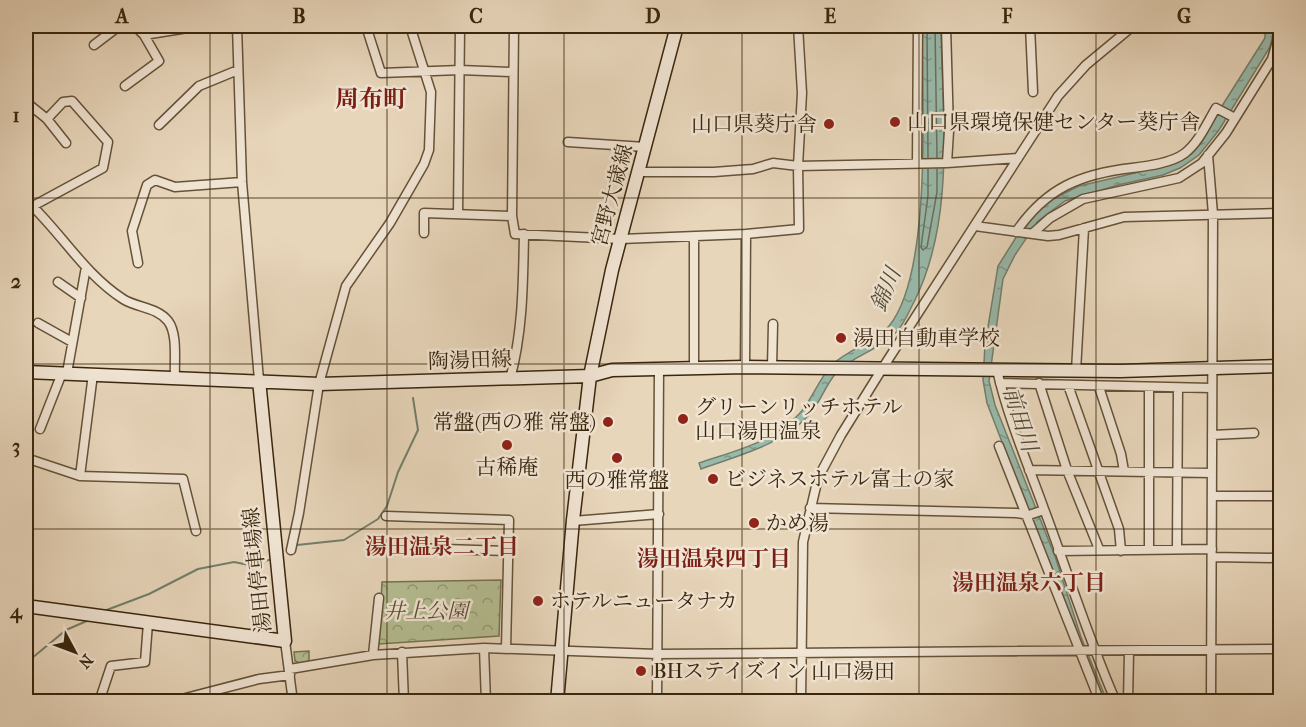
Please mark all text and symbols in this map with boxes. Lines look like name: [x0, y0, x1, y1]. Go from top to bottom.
text: A: [114, 5, 130, 28]
text: B: [292, 5, 306, 28]
text: C: [469, 5, 483, 28]
text: D: [645, 5, 661, 28]
text: E: [824, 5, 836, 28]
text: F: [1001, 5, 1013, 28]
text: G: [1177, 5, 1191, 28]
district label: 周布町: [335, 85, 407, 113]
text: 1: [12, 104, 20, 127]
place label: 山口県環境保健センター葵庁舎: [907, 110, 1200, 134]
place label: 山口県葵庁舎: [691, 112, 817, 136]
marker: 山口県環境保健センター葵庁舎: [888, 115, 902, 129]
marker: 山口県葵庁舎: [822, 117, 836, 131]
street label: 宮野大歳線: [587, 141, 637, 249]
water label: 錦川: [865, 262, 907, 315]
text: 2: [11, 270, 21, 293]
place label: 湯田自動車学校: [853, 326, 1000, 350]
marker: 湯田自動車学校: [834, 331, 848, 345]
street label: 陶湯田線: [428, 347, 512, 373]
water label: 前田川: [997, 384, 1043, 457]
place label: グリーンリッチホテル 山口湯田温泉: [695, 395, 903, 443]
place label: 常盤(西の雅 常盤): [433, 410, 596, 434]
marker: グリーンリッチホテル 山口湯田温泉: [676, 412, 690, 426]
marker: 常盤(西の雅 常盤): [601, 415, 615, 429]
text: 3: [12, 435, 20, 458]
marker: 古稀庵: [500, 438, 514, 452]
marker: 西の雅常盤: [610, 451, 624, 465]
place label: 古稀庵: [476, 455, 539, 479]
place label: ビジネスホテル富士の家: [725, 467, 954, 491]
place label: 西の雅常盤: [565, 468, 670, 492]
marker: ビジネスホテル富士の家: [706, 472, 720, 486]
street label: 湯田停車場線: [238, 506, 276, 634]
place label: かめ湯: [766, 511, 829, 535]
marker: かめ湯: [747, 516, 761, 530]
district label: 湯田温泉二丁目: [365, 534, 519, 560]
district label: 湯田温泉四丁目: [637, 546, 791, 572]
district label: 湯田温泉六丁目: [952, 570, 1106, 596]
place label: ホテルニュータナカ: [550, 589, 738, 613]
marker: ホテルニュータナカ: [531, 594, 545, 608]
park label: 井上公園: [384, 599, 471, 623]
text: 4: [9, 600, 23, 624]
north arrow: [45, 622, 105, 682]
text: N: [74, 651, 97, 673]
place label: BHステイズイン 山口湯田: [653, 659, 895, 683]
marker: BHステイズイン 山口湯田: [634, 664, 648, 678]

